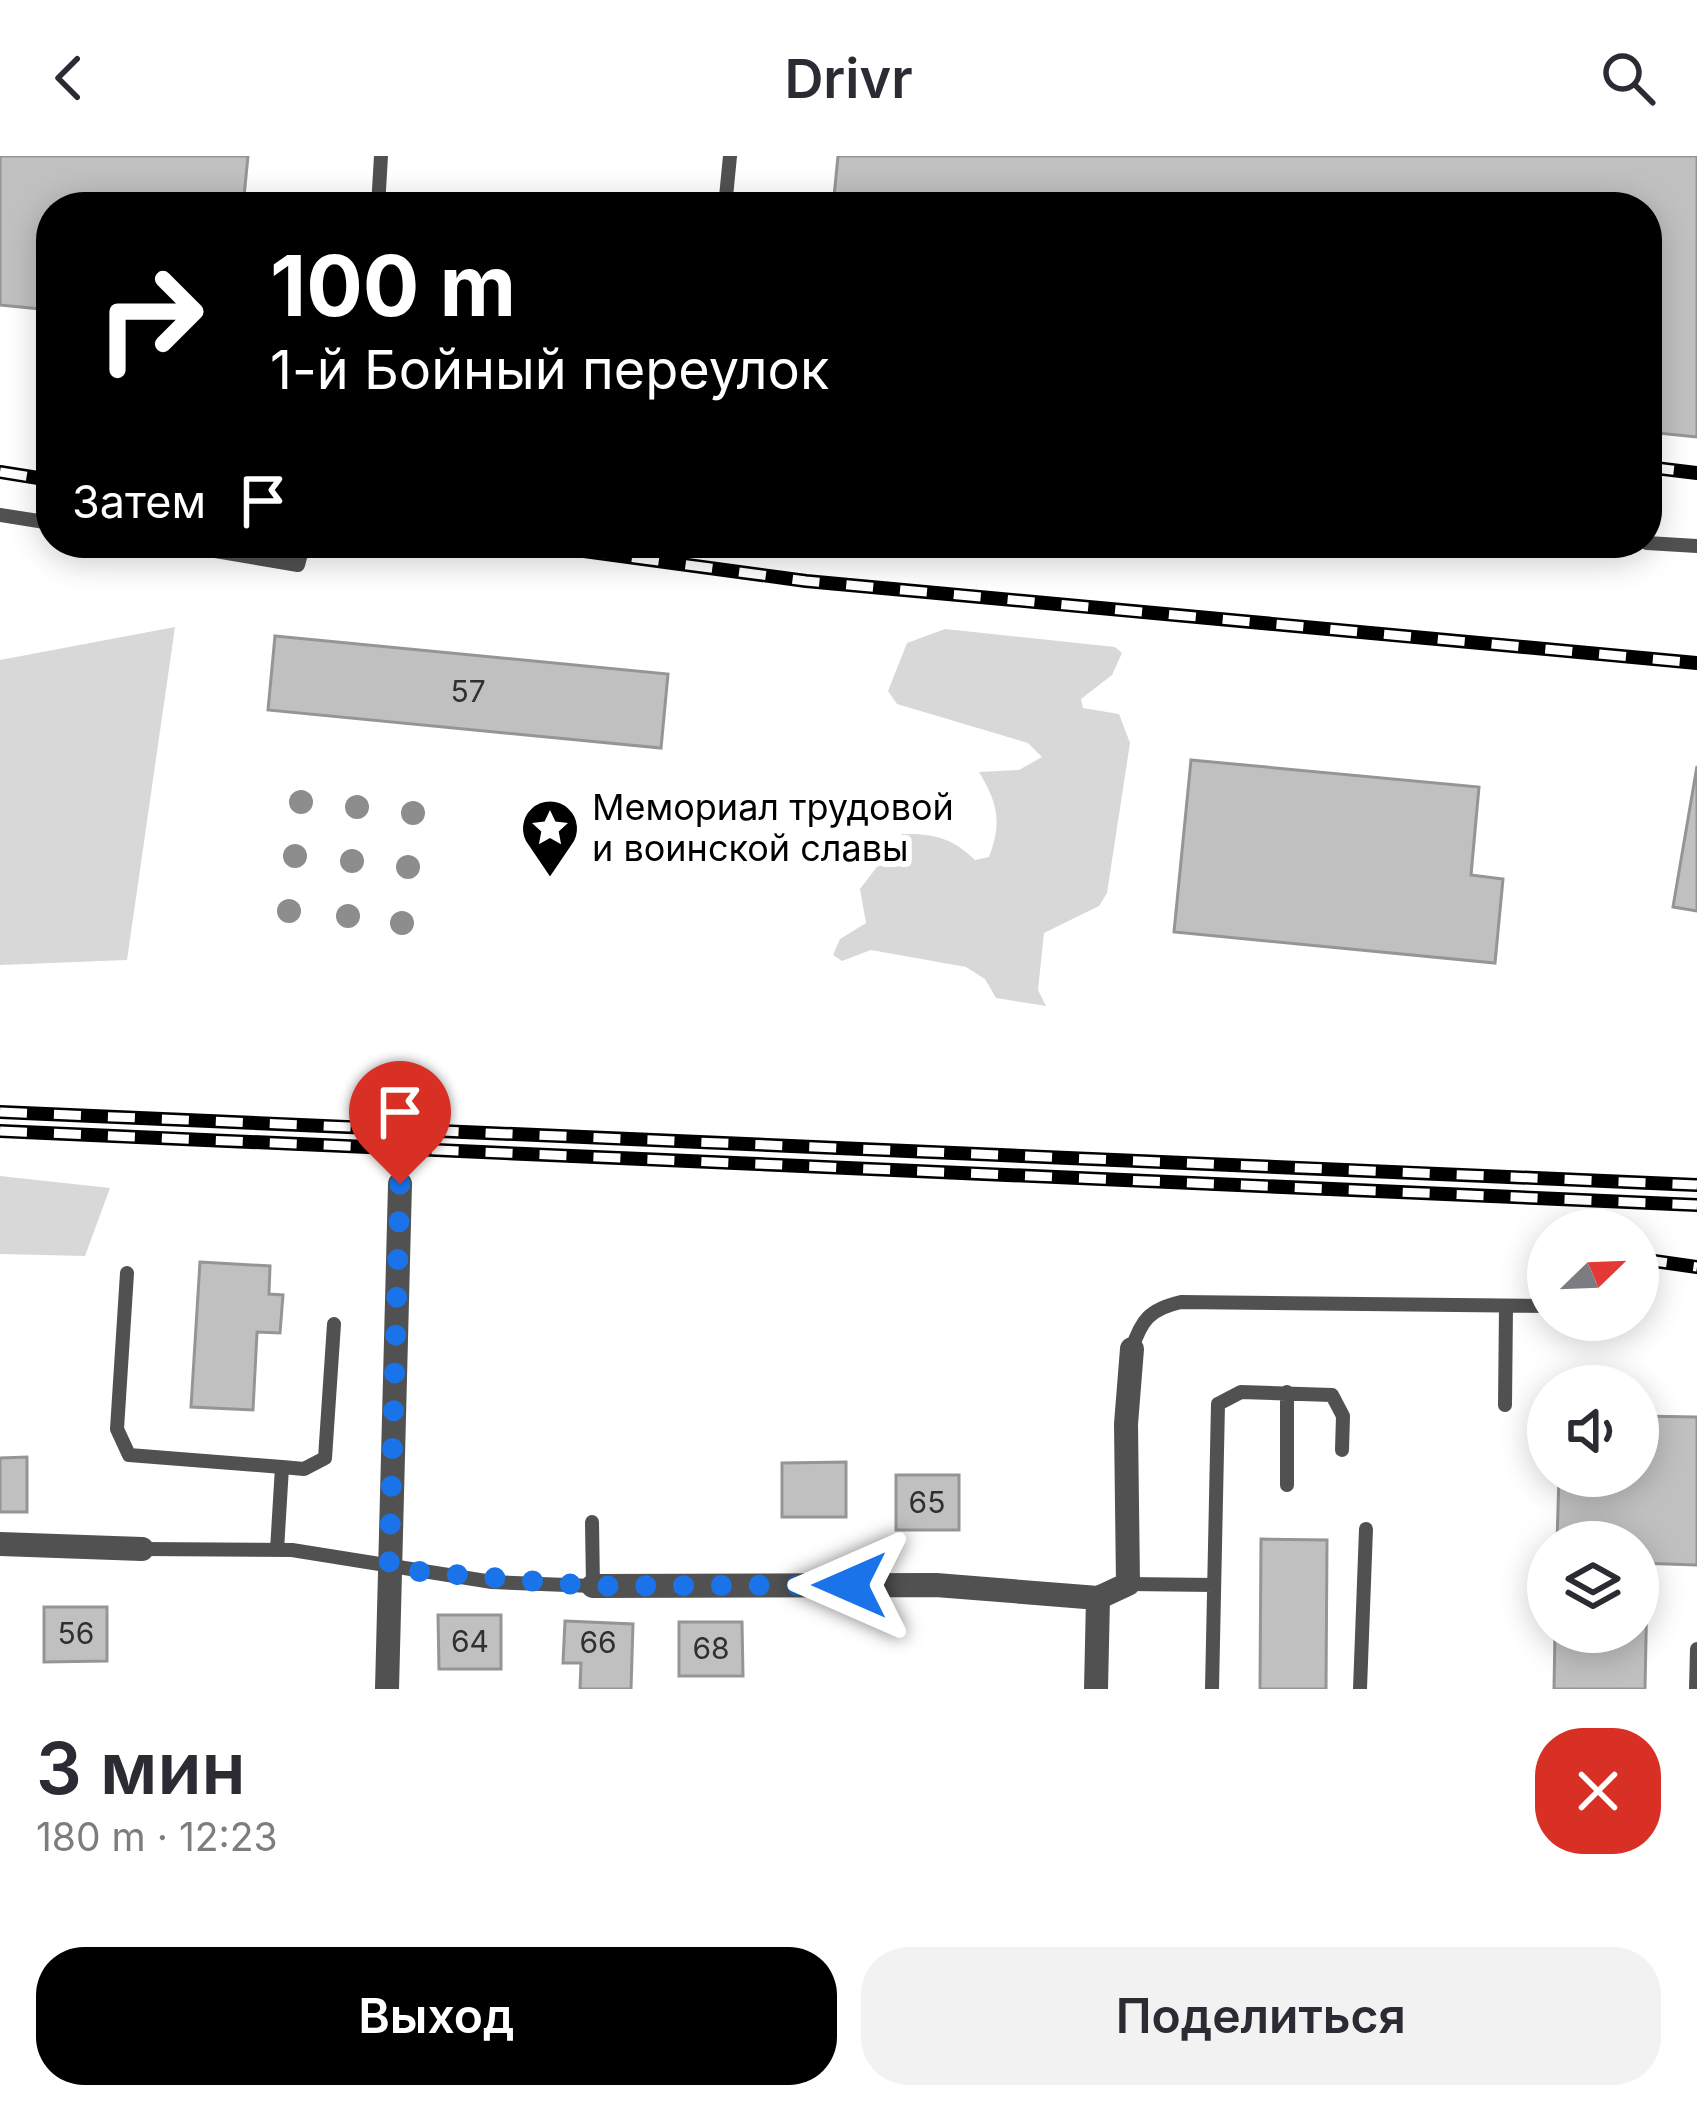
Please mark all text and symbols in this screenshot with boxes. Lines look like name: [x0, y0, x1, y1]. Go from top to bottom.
icon: back: [36, 45, 102, 111]
icon: search: [1595, 45, 1661, 111]
text: Drivr: [784, 46, 913, 111]
text: 100 m: [270, 235, 516, 336]
icon: right: [72, 240, 228, 396]
text: 1-й Бойный переулок: [270, 337, 829, 402]
icon: arrive: [230, 468, 296, 534]
text: Затем: [72, 474, 206, 529]
house number: 57: [450, 673, 486, 709]
place label: Мемориал трудовой и воинской славы: [592, 785, 954, 870]
place icon: Мемориал трудовой и воинской славы: [519, 797, 581, 879]
pin: [349, 1061, 451, 1184]
icon: arrive: [367, 1079, 433, 1145]
north arrow: [1527, 1209, 1659, 1341]
map controls: [1527, 1209, 1659, 1653]
button: sound: [1527, 1365, 1659, 1497]
house number: 65: [909, 1484, 945, 1520]
button: layers: [1527, 1521, 1659, 1653]
position arrow: [787, 1522, 913, 1648]
house number: 56: [58, 1615, 94, 1651]
house number: 64: [451, 1623, 489, 1659]
house number: 66: [579, 1624, 617, 1660]
house number: 68: [692, 1630, 730, 1666]
text: 3 мин: [36, 1724, 246, 1811]
button: close: [1535, 1728, 1661, 1854]
text: 180 m · 12:23: [36, 1813, 278, 1860]
button: Выход: [36, 1947, 837, 2085]
button: Поделиться: [861, 1947, 1661, 2085]

